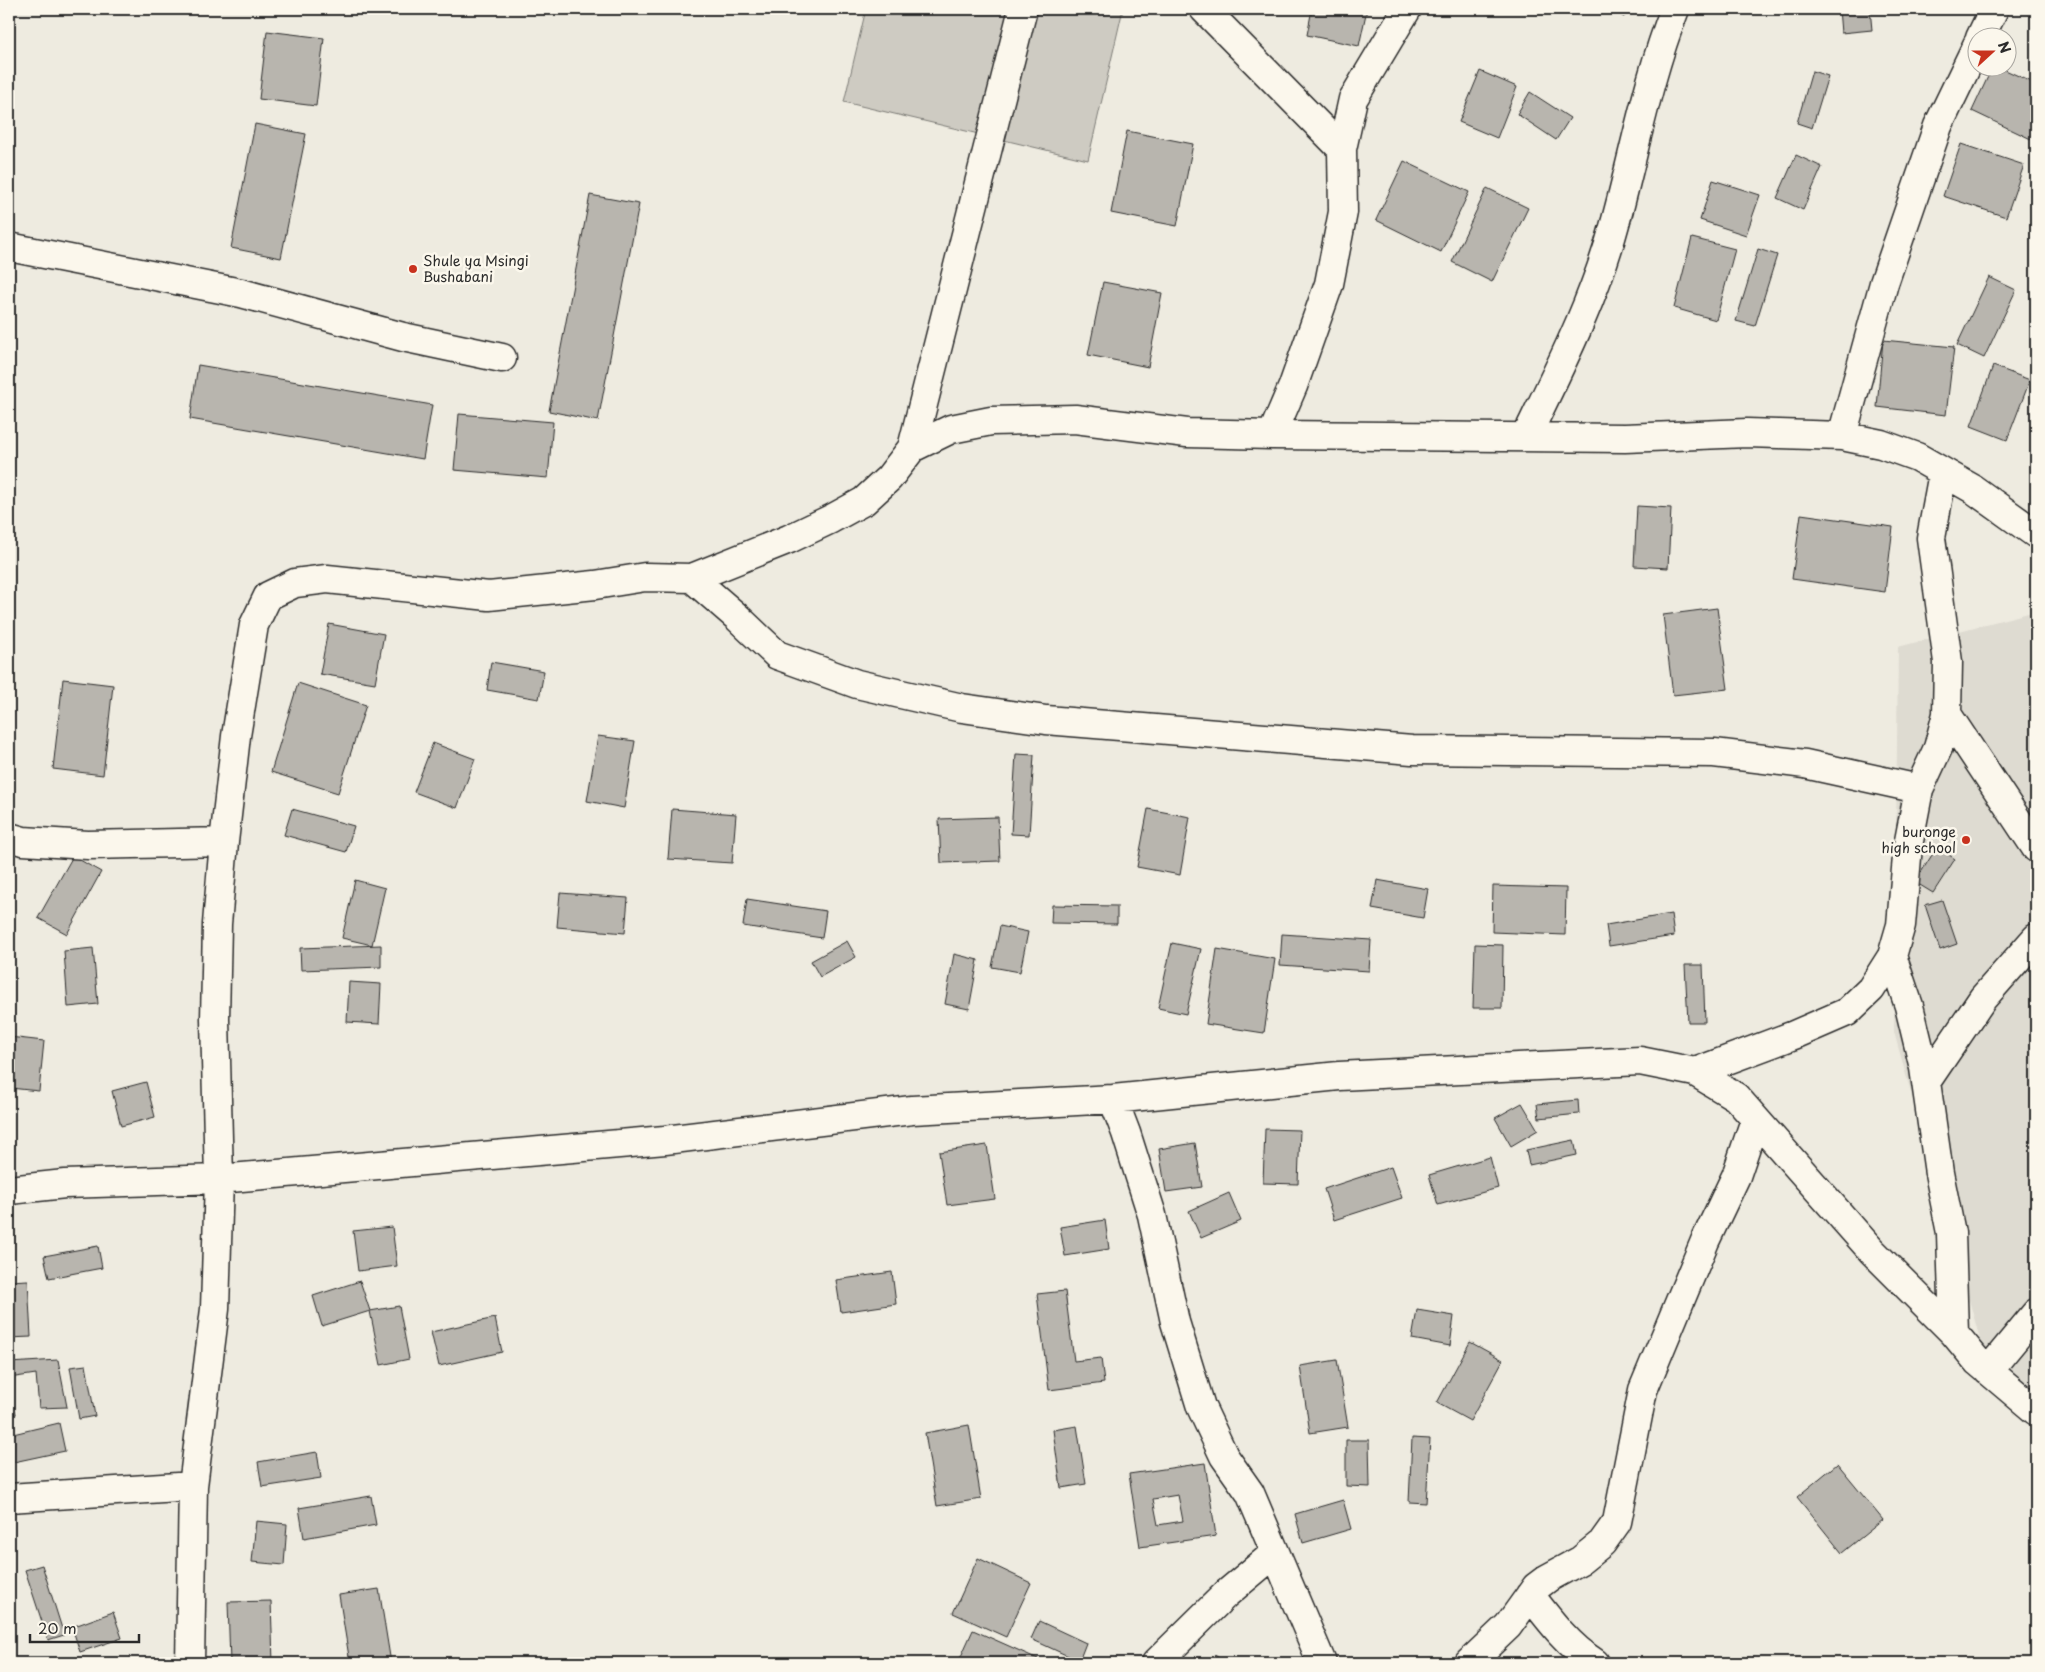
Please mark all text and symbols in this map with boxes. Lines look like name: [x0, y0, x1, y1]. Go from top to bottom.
north arrow: [1968, 28, 2018, 78]
text: N: [1993, 38, 2016, 56]
place label: Shule ya Msingi Bushabani: [423, 250, 529, 287]
marker: Shule ya Msingi Bushabani: [407, 263, 419, 275]
place label: buronge high school: [1881, 821, 1956, 858]
marker: buronge high school: [1960, 834, 1972, 846]
scale bar: [30, 1612, 139, 1644]
text: 20 m: [38, 1616, 77, 1639]

